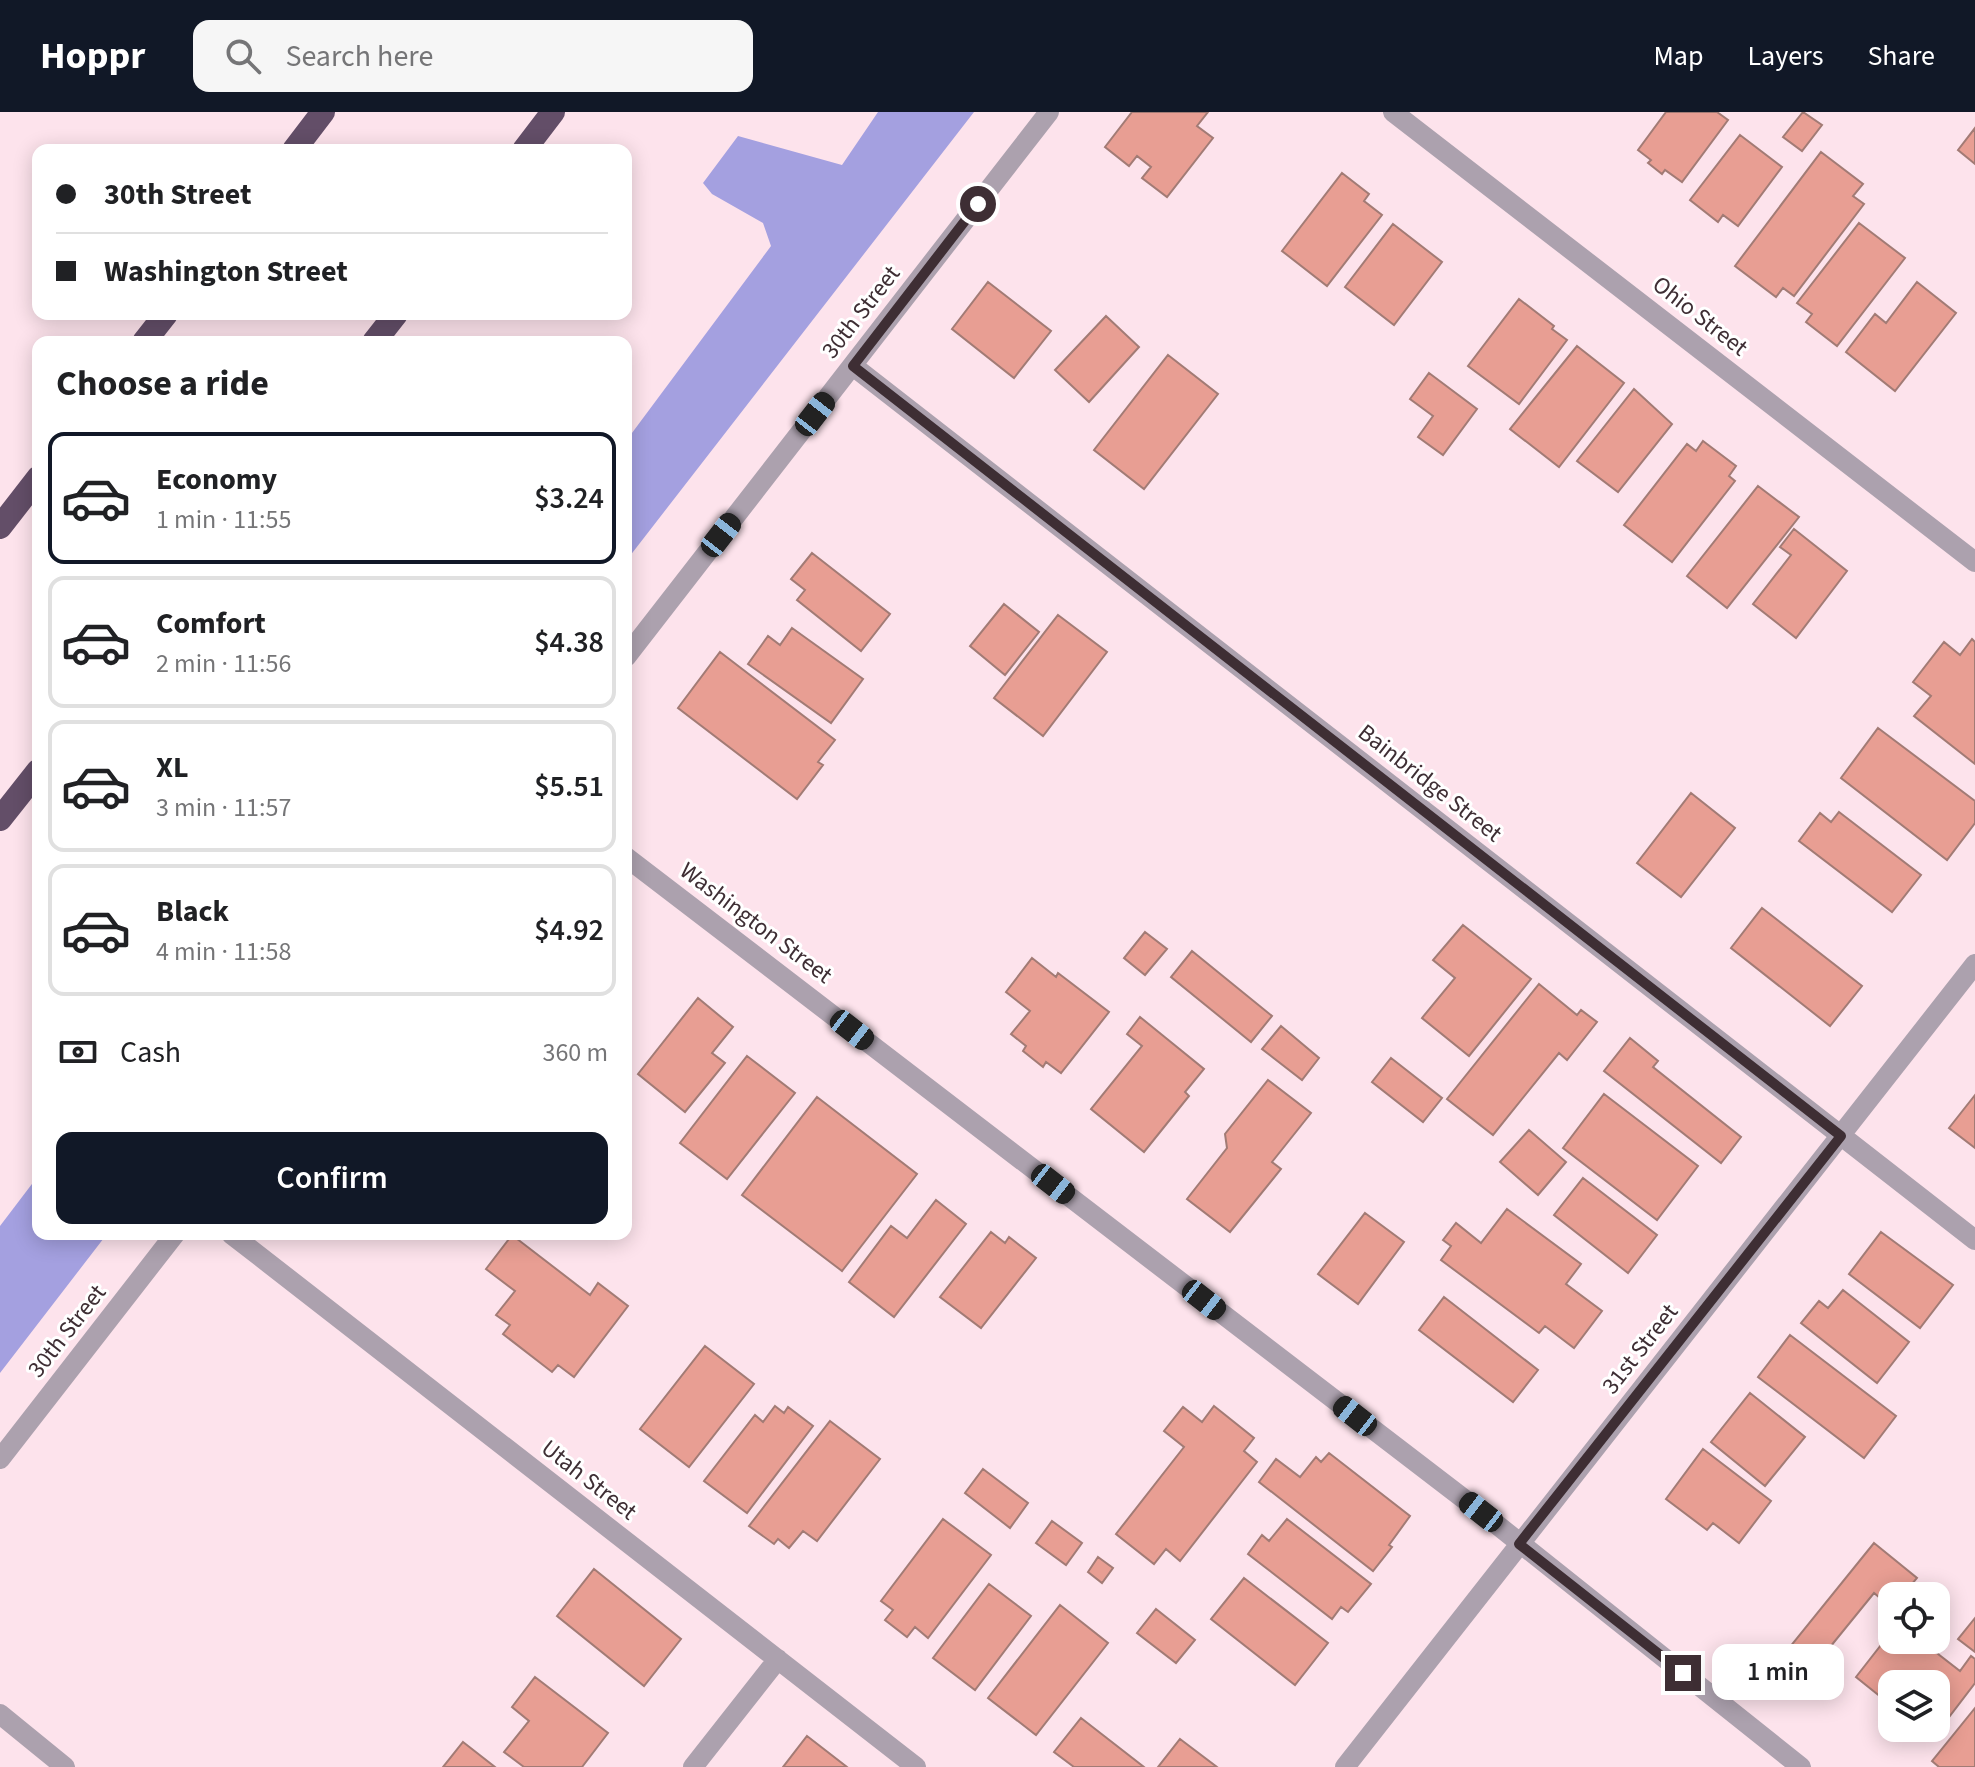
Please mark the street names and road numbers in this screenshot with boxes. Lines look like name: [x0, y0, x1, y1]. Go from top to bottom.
street label: 30th Street: [813, 258, 909, 366]
street label: Ohio Street: [1645, 267, 1755, 365]
street label: Bainbridge Street: [1350, 715, 1510, 851]
street label: Washington Street: [672, 854, 840, 992]
street label: 30th Street: [19, 1277, 115, 1385]
street label: 31st Street: [1593, 1296, 1687, 1402]
street label: Utah Street: [534, 1431, 644, 1529]

